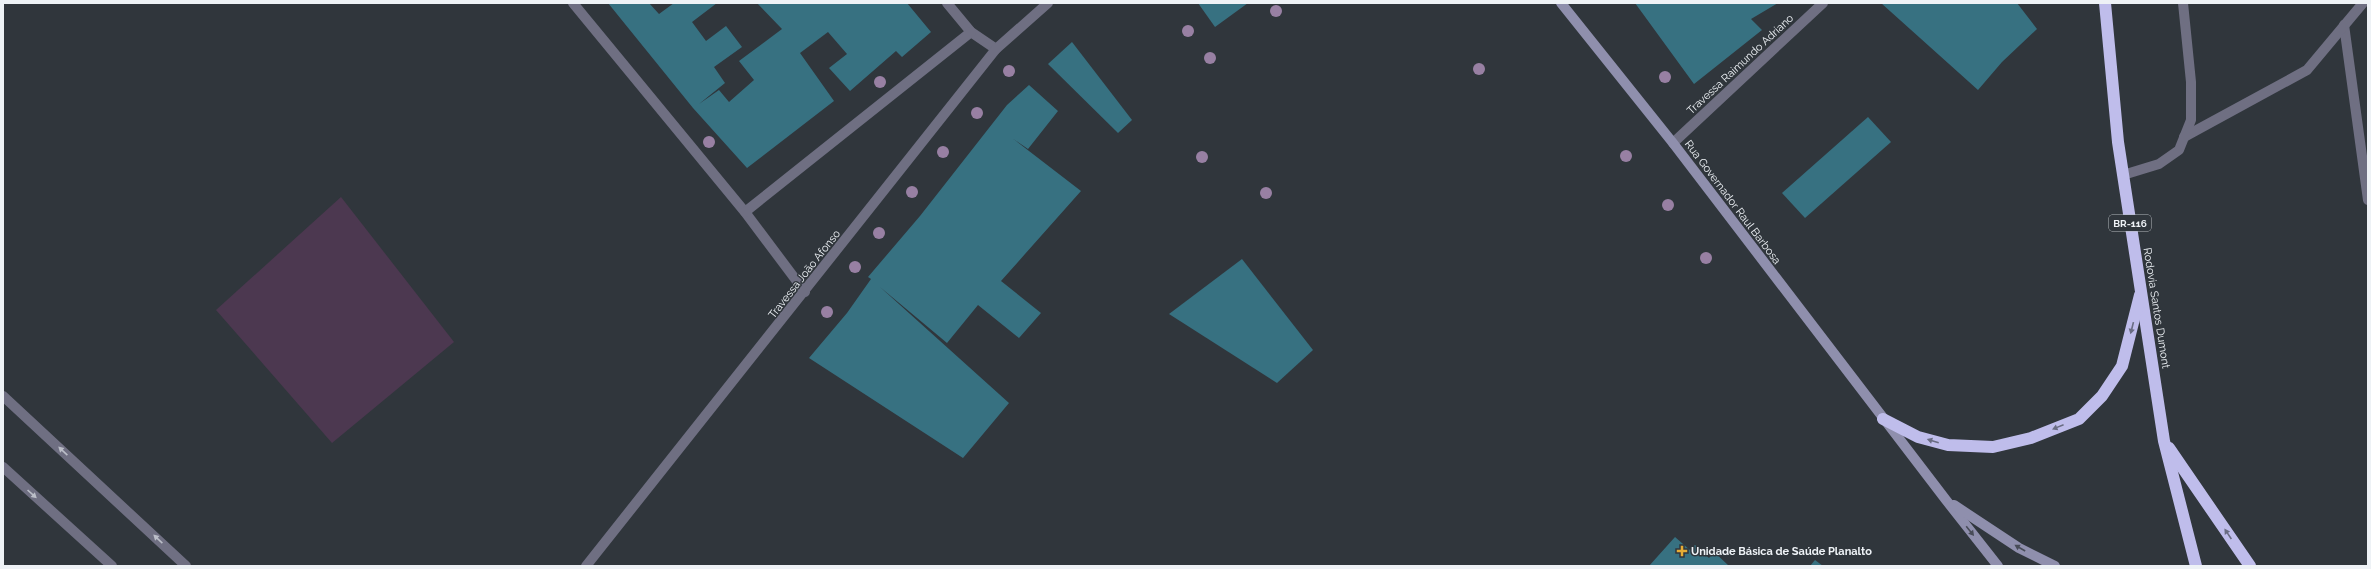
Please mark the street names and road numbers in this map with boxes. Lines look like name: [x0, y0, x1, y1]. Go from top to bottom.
street label: Travessa Raimundo Adriano: [1684, 11, 1797, 117]
street label: Rua Governador Raul Barbosa: [1682, 138, 1783, 267]
road number: BR-116: [2109, 215, 2151, 231]
street label: Travessa João Afonso: [766, 227, 843, 321]
street label: Rodovia Santos Dumont: [2141, 247, 2173, 370]

